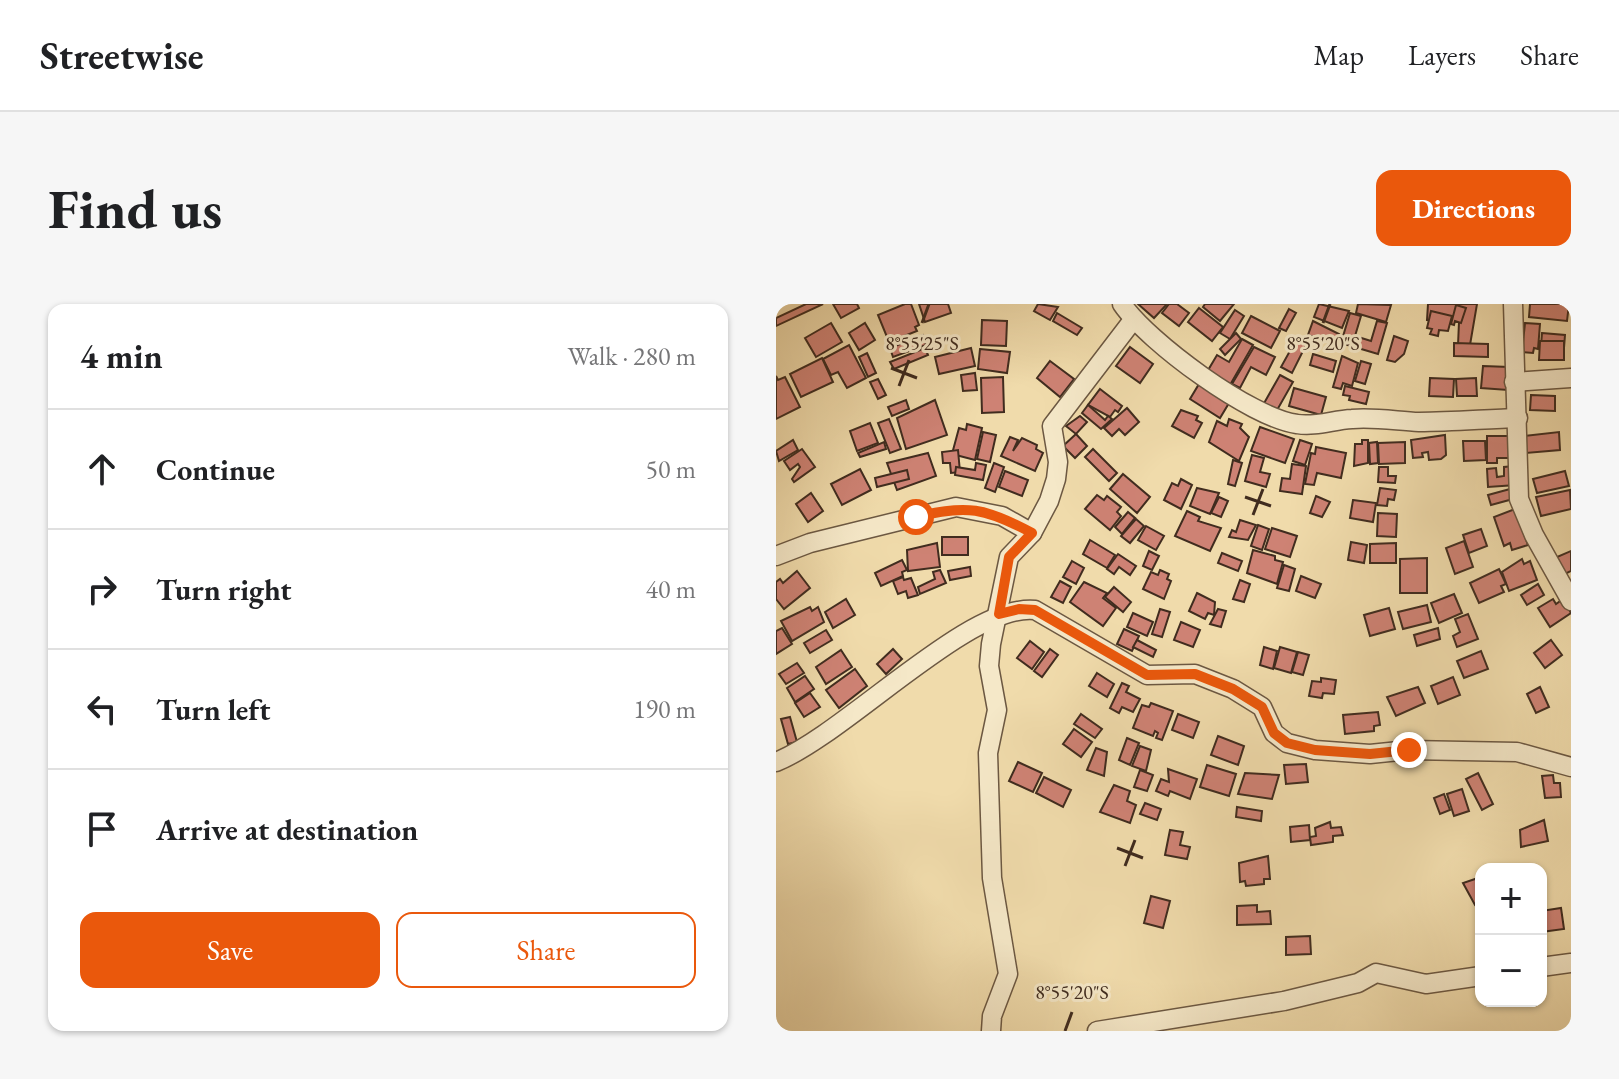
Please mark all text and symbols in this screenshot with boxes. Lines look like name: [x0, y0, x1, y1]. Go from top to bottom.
text: Streetwise: [40, 31, 203, 80]
text: Map: [1314, 37, 1364, 73]
text: Layers: [1408, 37, 1476, 73]
text: Share: [1520, 37, 1579, 73]
button: Directions: [1376, 170, 1571, 246]
text: Find us: [48, 172, 222, 245]
text: 8°55'25"S: [885, 330, 959, 356]
text: 8°55'20"S: [1286, 330, 1360, 356]
text: 4 min: [80, 334, 163, 378]
text: Walk · 280 m: [568, 339, 696, 373]
icon: ahead: [80, 447, 124, 491]
text: Continue: [156, 450, 275, 489]
text: 50 m: [646, 452, 696, 486]
route start: [898, 499, 934, 535]
icon: right: [80, 567, 124, 611]
text: Turn right: [156, 570, 292, 609]
text: 40 m: [646, 572, 696, 606]
icon: left: [80, 687, 124, 731]
text: Turn left: [156, 690, 270, 729]
text: 190 m: [633, 692, 696, 726]
route end: [1391, 732, 1427, 768]
icon: arrive: [80, 807, 124, 851]
text: Arrive at destination: [156, 810, 418, 849]
map controls: [1475, 863, 1547, 1007]
button: +: [1475, 863, 1547, 935]
button: Save: [80, 912, 380, 988]
button: Share: [396, 912, 696, 988]
button: −: [1475, 935, 1547, 1007]
text: 8°55'20"S: [1035, 979, 1109, 1005]

